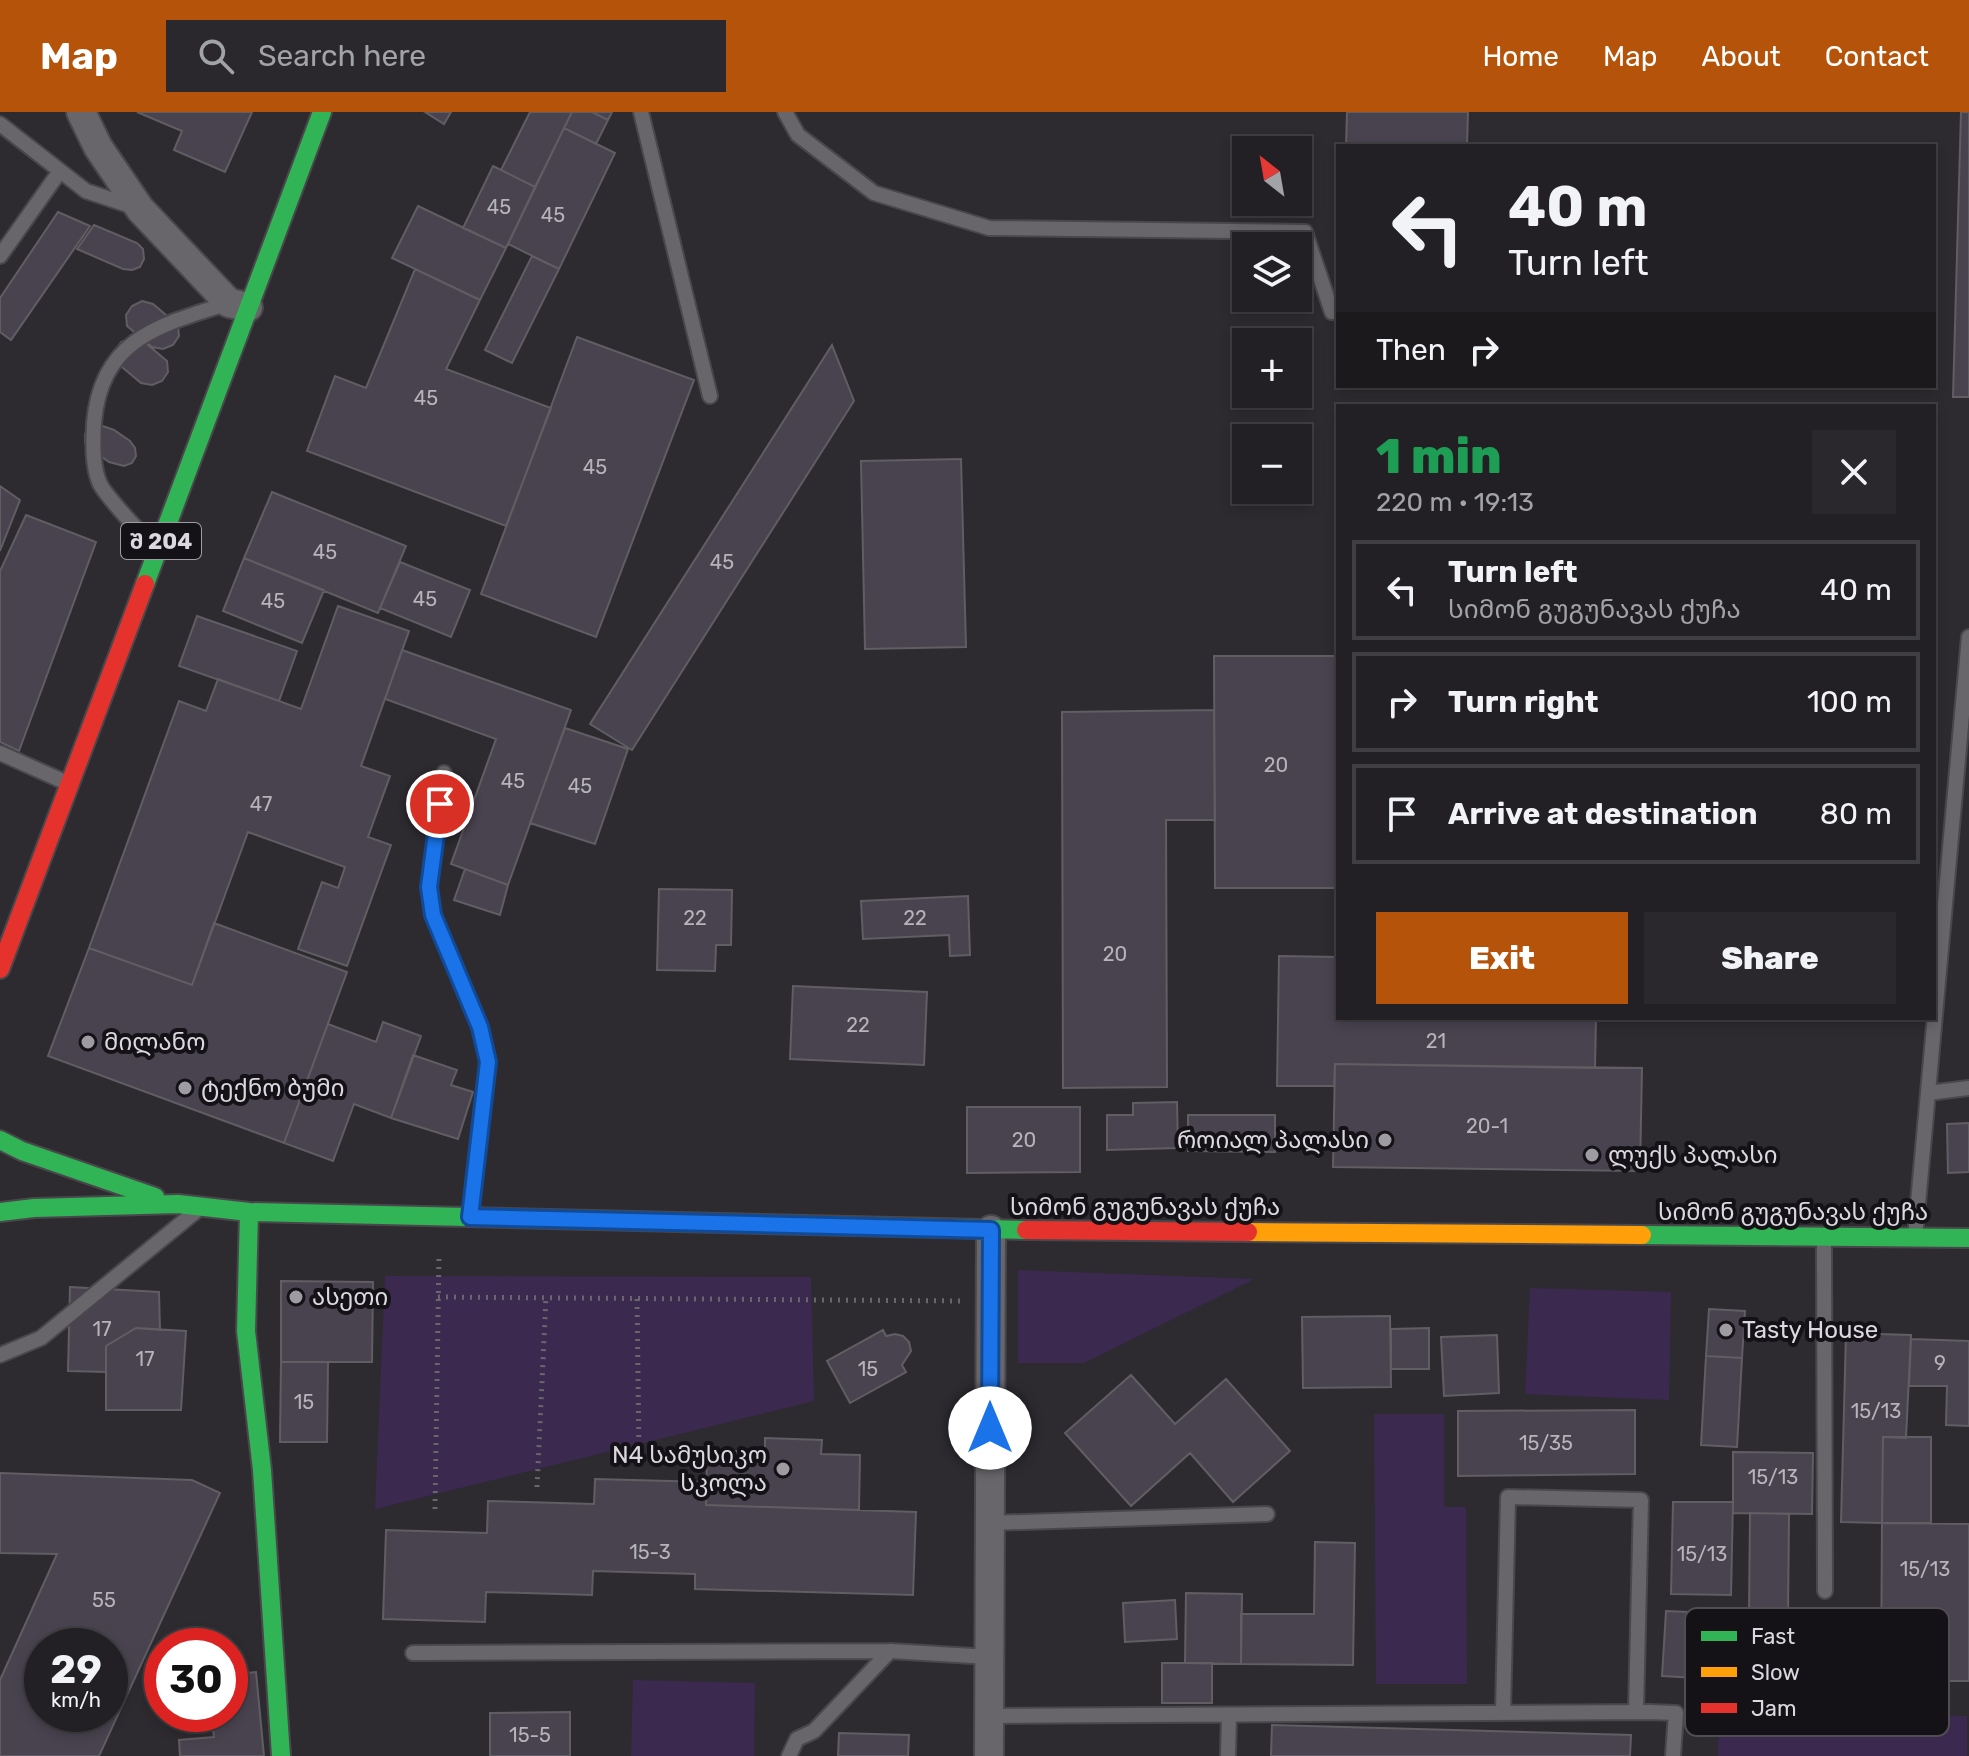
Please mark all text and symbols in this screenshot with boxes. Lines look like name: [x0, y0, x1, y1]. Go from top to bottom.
search box: [166, 20, 726, 92]
text: Map: [40, 33, 118, 79]
icon: search: [194, 34, 238, 78]
text: Search here: [258, 38, 426, 74]
text: Home: [1482, 40, 1559, 73]
text: Map: [1603, 40, 1657, 73]
text: About: [1701, 40, 1781, 73]
text: Contact: [1825, 40, 1929, 73]
north arrow: [1232, 136, 1312, 216]
map controls: [1232, 136, 1312, 504]
text: 40 m: [1508, 174, 1648, 240]
icon: left: [1376, 176, 1480, 280]
house number: 45: [487, 195, 511, 219]
house number: 45: [541, 203, 565, 227]
button: layers: [1232, 232, 1312, 312]
text: Turn left: [1508, 241, 1649, 284]
button: +: [1232, 328, 1312, 408]
icon: right: [1462, 328, 1506, 372]
text: Then: [1376, 332, 1446, 368]
house number: 45: [414, 386, 438, 410]
button: −: [1232, 424, 1312, 504]
text: 1 min: [1376, 428, 1502, 485]
button: close: [1812, 430, 1896, 514]
house number: 45: [583, 455, 607, 479]
text: 220 m · 19:13: [1376, 487, 1534, 518]
road number: შ 204: [121, 523, 201, 559]
house number: 45: [313, 540, 337, 564]
house number: 45: [710, 550, 734, 574]
text: Turn left: [1448, 554, 1578, 590]
icon: left: [1380, 568, 1424, 612]
text: 40 m: [1820, 572, 1892, 608]
house number: 45: [413, 587, 437, 611]
house number: 45: [261, 589, 285, 613]
text: სიმონ გუგუნავას ქუჩა: [1448, 594, 1741, 625]
icon: right: [1380, 680, 1424, 724]
text: Turn right: [1448, 684, 1599, 720]
text: 100 m: [1807, 684, 1892, 720]
house number: 20: [1264, 753, 1288, 777]
house number: 45: [501, 769, 525, 793]
pin: [406, 770, 474, 838]
house number: 45: [568, 774, 592, 798]
icon: arrive: [418, 782, 462, 826]
house number: 47: [250, 792, 272, 816]
icon: arrive: [1380, 792, 1424, 836]
text: Arrive at destination: [1448, 796, 1758, 832]
text: 80 m: [1820, 796, 1892, 832]
house number: 22: [683, 906, 707, 930]
house number: 22: [903, 906, 927, 930]
button: Exit: [1376, 912, 1628, 1004]
button: Share: [1644, 912, 1896, 1004]
house number: 20: [1103, 942, 1127, 966]
house number: 22: [846, 1013, 870, 1037]
place label: მილანო: [104, 1028, 205, 1056]
house number: 21: [1426, 1029, 1446, 1053]
marker: მილანო: [79, 1033, 97, 1051]
place label: ტექნო ბუმი: [201, 1074, 344, 1102]
marker: ტექნო ბუმი: [176, 1079, 194, 1097]
house number: 20-1: [1466, 1114, 1508, 1138]
place label: როიალ პალასი: [1177, 1126, 1369, 1154]
house number: 20: [1012, 1128, 1036, 1152]
marker: როიალ პალასი: [1376, 1131, 1394, 1149]
place label: ლუქს პალასი: [1608, 1141, 1778, 1169]
marker: ლუქს პალასი: [1583, 1146, 1601, 1164]
street label: სიმონ გუგუნავას ქუჩა: [1010, 1193, 1280, 1221]
street label: სიმონ გუგუნავას ქუჩა: [1658, 1198, 1928, 1226]
place label: ასეთი: [312, 1283, 388, 1311]
marker: ასეთი: [287, 1288, 305, 1306]
place label: Tasty House: [1742, 1316, 1878, 1344]
house number: 17: [93, 1317, 111, 1341]
marker: Tasty House: [1717, 1321, 1735, 1339]
house number: 17: [136, 1347, 154, 1371]
house number: 9: [1934, 1351, 1946, 1375]
house number: 15: [858, 1357, 878, 1381]
position arrow: [948, 1386, 1032, 1470]
house number: 15: [294, 1390, 314, 1414]
house number: 15/13: [1851, 1399, 1901, 1423]
house number: 15/35: [1519, 1431, 1573, 1455]
place label: N4 სამუსიკო სკოლა: [612, 1441, 767, 1497]
marker: N4 სამუსიკო სკოლა: [774, 1460, 792, 1478]
house number: 15/13: [1748, 1465, 1798, 1489]
house number: 15-3: [629, 1540, 671, 1564]
house number: 15/13: [1677, 1542, 1727, 1566]
house number: 15/13: [1900, 1557, 1950, 1581]
house number: 55: [92, 1588, 116, 1612]
legend: [1685, 1608, 1949, 1736]
text: Fast: [1751, 1623, 1796, 1650]
speed limit sign: 30: [144, 1628, 248, 1732]
text: 29: [50, 1646, 102, 1693]
text: Slow: [1751, 1659, 1800, 1686]
text: km/h: [51, 1688, 101, 1712]
text: Jam: [1751, 1695, 1797, 1722]
house number: 15-5: [509, 1723, 551, 1747]

